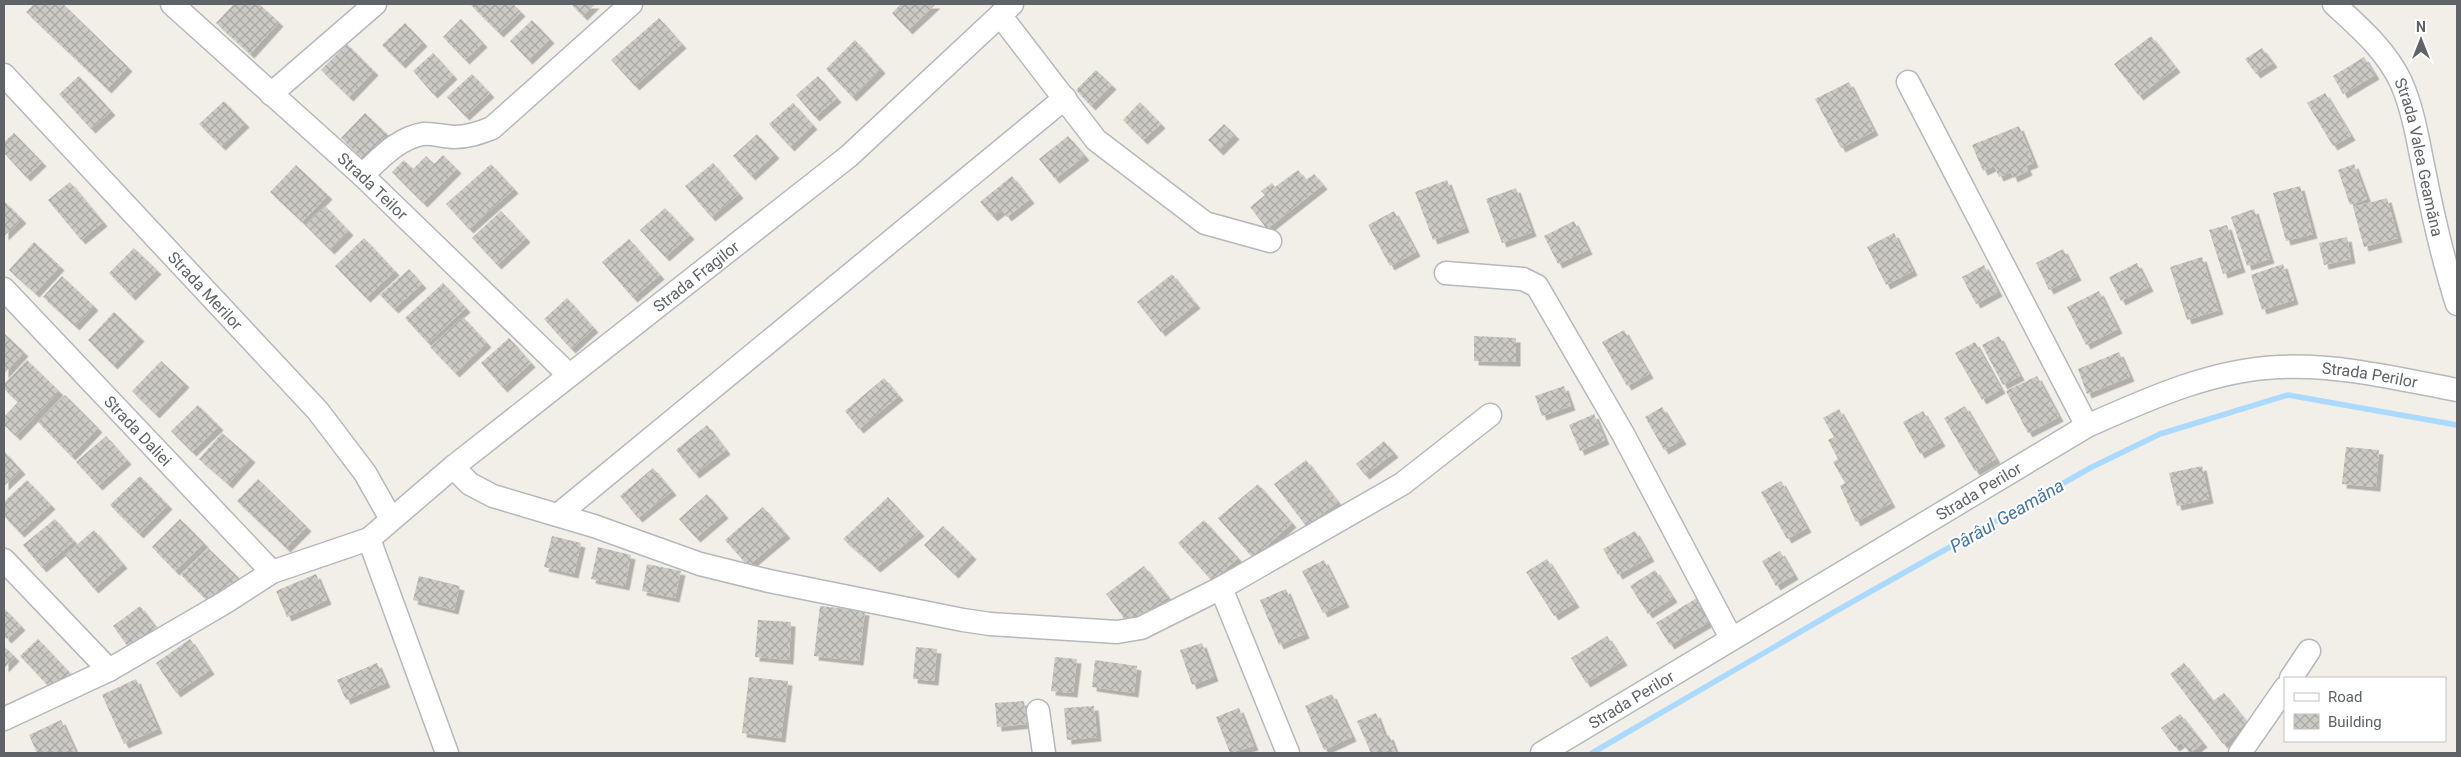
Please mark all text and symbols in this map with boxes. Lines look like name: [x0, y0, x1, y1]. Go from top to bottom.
north arrow: [2396, 15, 2446, 65]
text: N: [2416, 19, 2426, 35]
street label: Strada Valea Geamăna: [2390, 75, 2447, 238]
street label: Strada Teilor: [333, 149, 412, 224]
street label: Strada Fragilor: [649, 237, 743, 316]
street label: Strada Merilor: [164, 248, 247, 334]
street label: Strada Perilor: [2321, 359, 2420, 392]
street label: Strada Daliei: [100, 392, 175, 470]
street label: Strada Perilor: [1932, 458, 2025, 525]
water label: Pârâul Geamăna: [1946, 474, 2068, 557]
street label: Strada Perilor: [1585, 667, 1678, 733]
legend: [2284, 677, 2446, 742]
text: Road: [2328, 688, 2362, 706]
text: Building: [2328, 713, 2382, 731]

